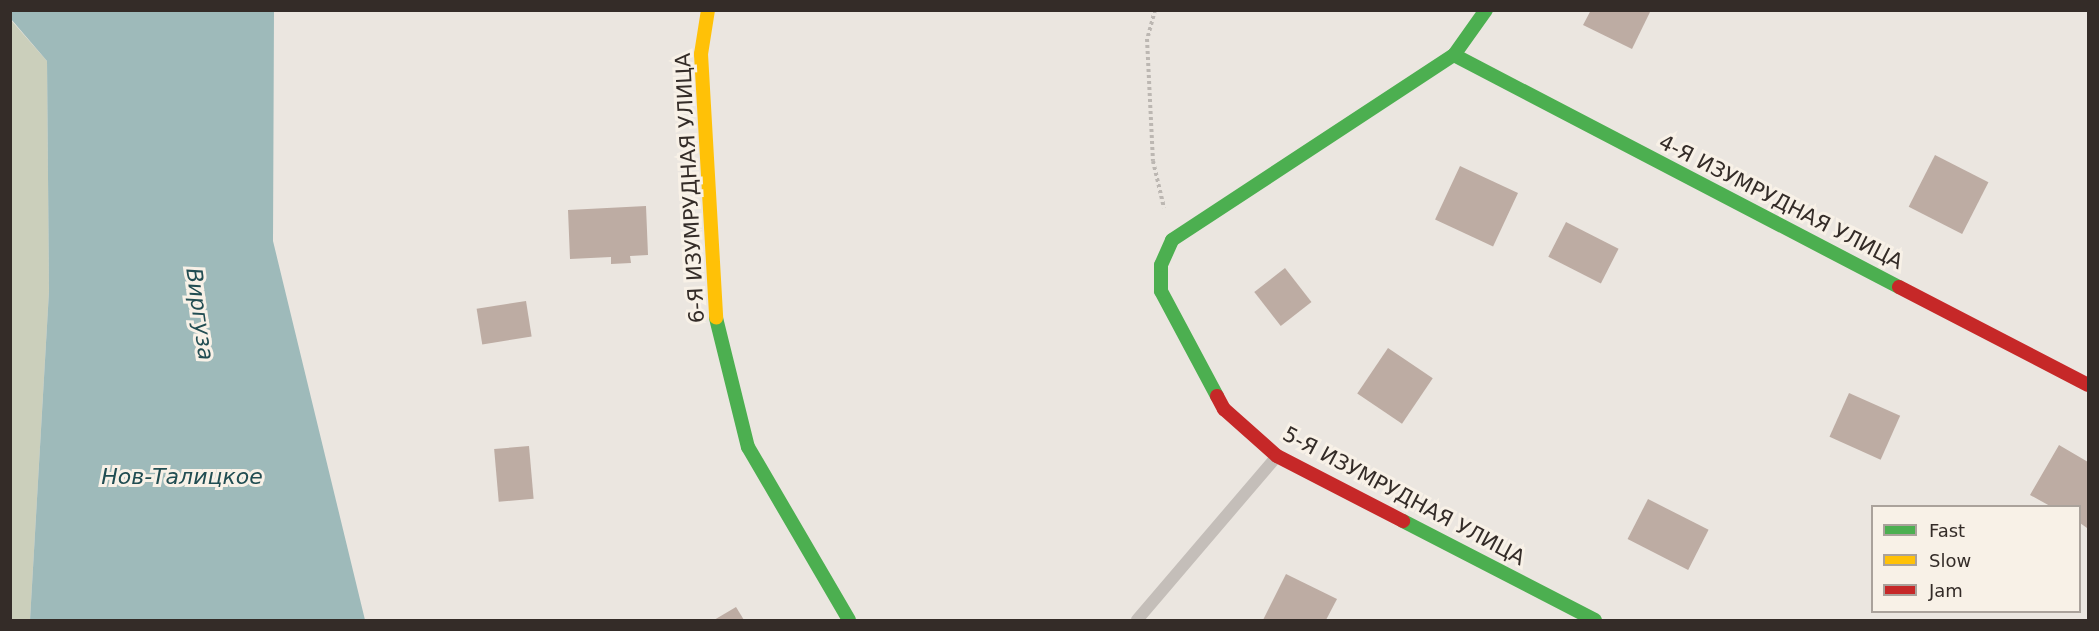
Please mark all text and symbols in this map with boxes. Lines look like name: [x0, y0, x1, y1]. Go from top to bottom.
street label: 6-Я ИЗУМРУДНАЯ УЛИЦА: [670, 52, 710, 324]
street label: 4-Я ИЗУМРУДНАЯ УЛИЦА: [1655, 129, 1907, 275]
water label: Виргуза: [180, 266, 220, 362]
street label: 5-Я ИЗУМРУДНАЯ УЛИЦА: [1279, 421, 1529, 571]
water label: Нов-Талицкое: [101, 464, 263, 490]
legend: [1871, 505, 2081, 613]
text: Fast: [1929, 520, 1965, 541]
text: Slow: [1929, 550, 1971, 571]
text: Jam: [1929, 580, 1963, 601]

